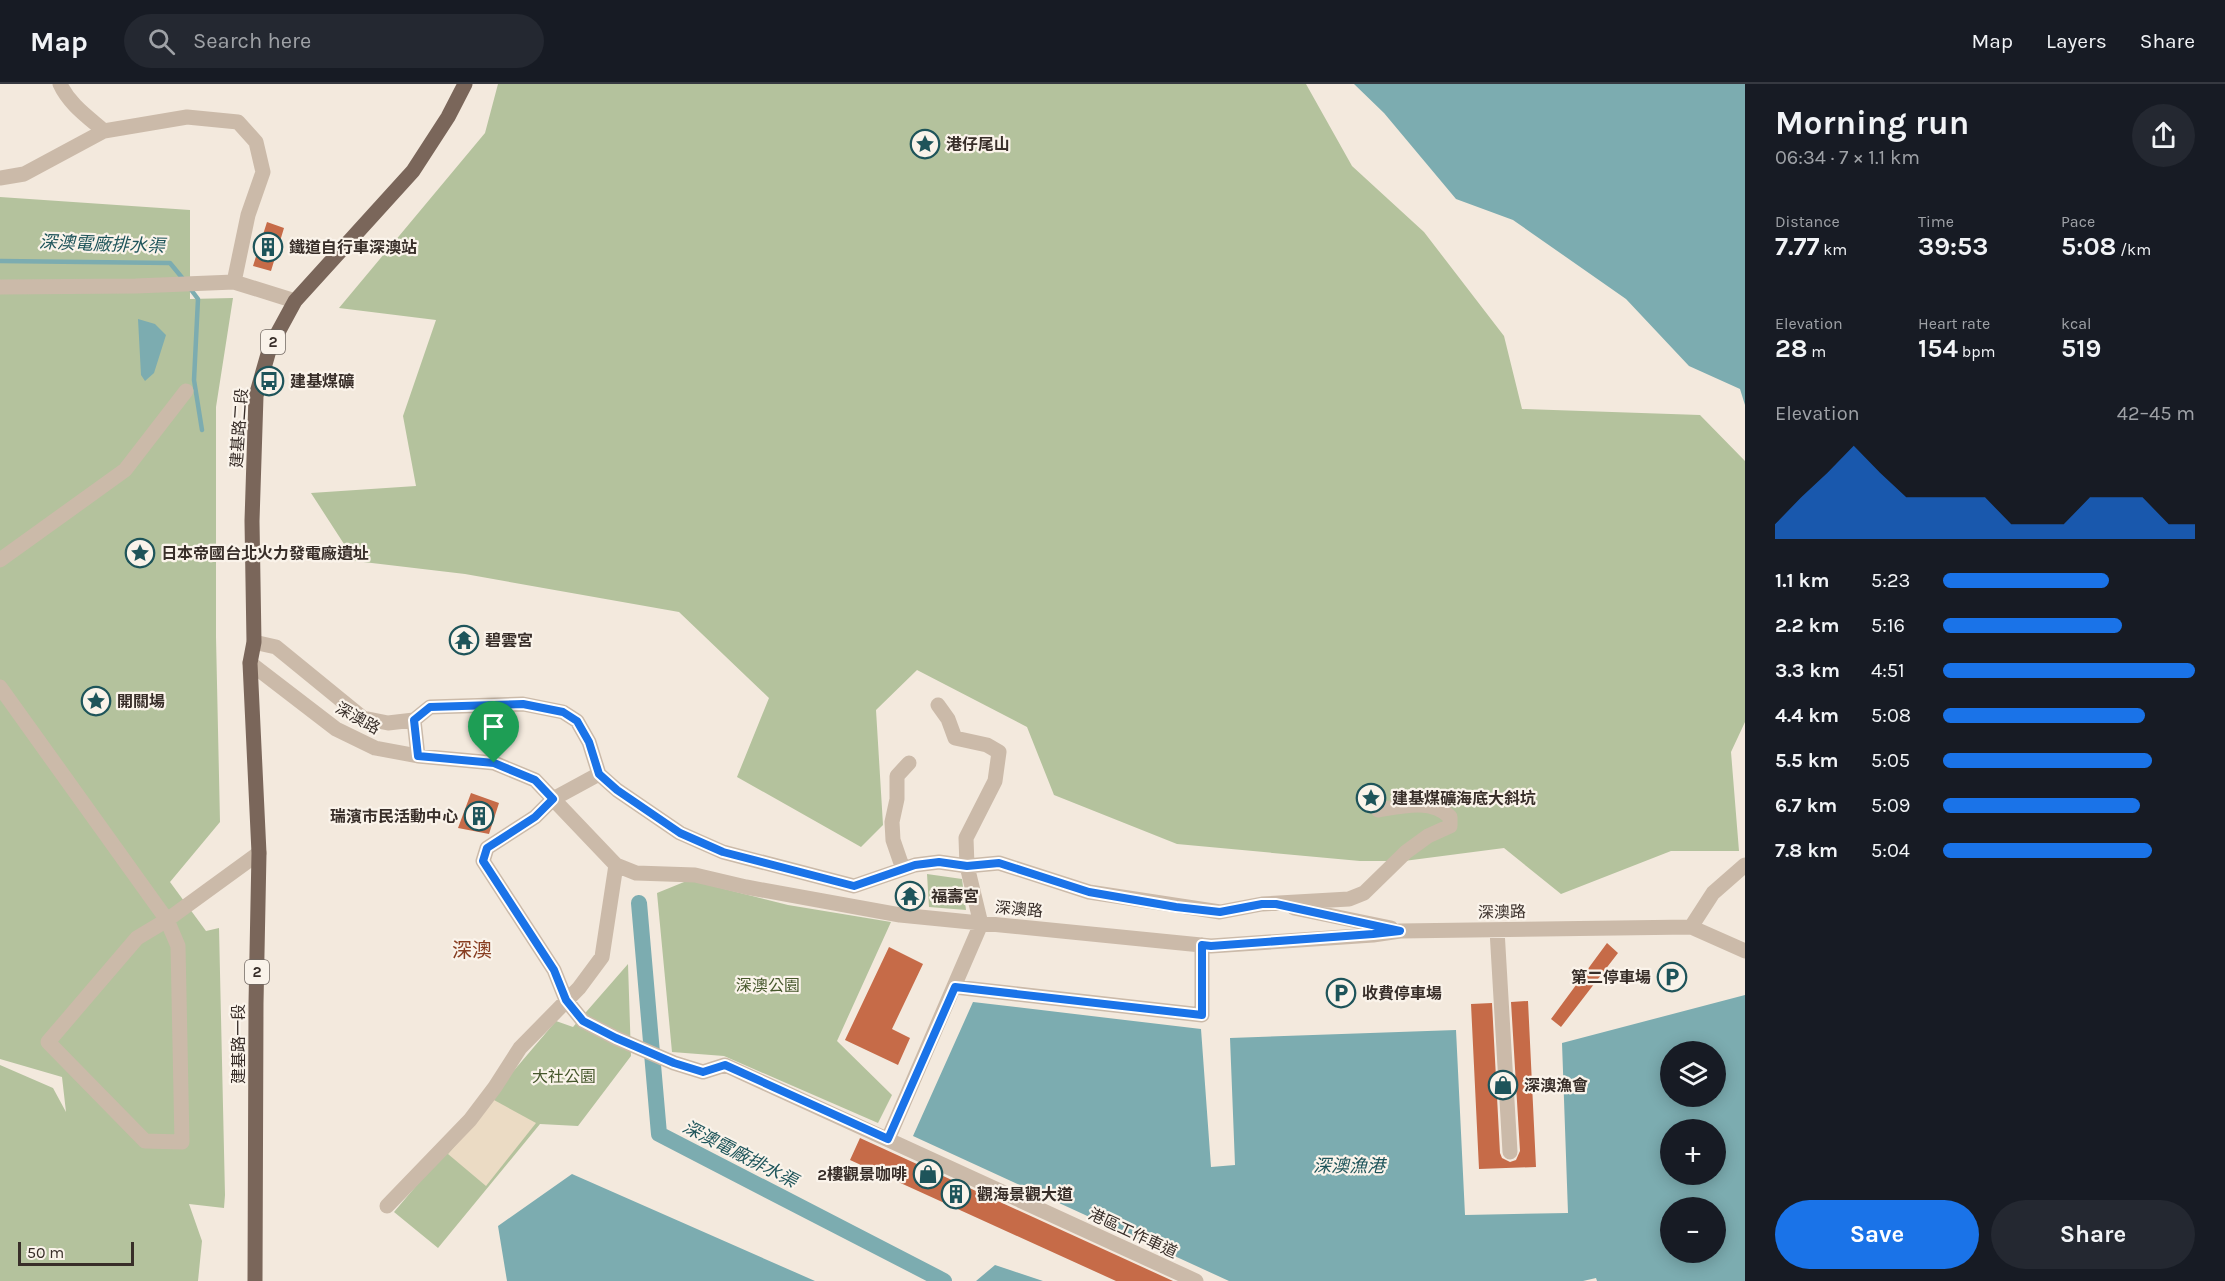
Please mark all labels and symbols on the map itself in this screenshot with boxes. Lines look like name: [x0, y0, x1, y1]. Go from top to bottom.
place icon: 港仔尾山: [909, 128, 941, 160]
place label: 港仔尾山: [946, 135, 1010, 154]
water label: 深澳電廠排水渠: [39, 231, 168, 257]
building icon: 鐵道自行車深澳站: [252, 231, 284, 263]
place label: 鐵道自行車深澳站: [289, 238, 417, 257]
road number: 2: [261, 330, 285, 354]
bus stop icon: 建基煤礦: [253, 365, 285, 397]
place label: 建基煤礦: [290, 372, 354, 391]
street label: 建基路二段: [227, 387, 251, 469]
place icon: 日本帝國台北火力發電廠遺址: [124, 537, 156, 569]
place label: 日本帝國台北火力發電廠遺址: [161, 544, 369, 563]
temple icon: 碧雲宮: [448, 624, 480, 656]
place label: 碧雲宮: [485, 631, 533, 650]
place icon: 開關場: [80, 685, 112, 717]
place label: 開關場: [117, 692, 165, 711]
street label: 深澳路: [332, 698, 384, 738]
pin: [468, 701, 519, 763]
place icon: 建基煤礦海底大斜坑: [1355, 782, 1387, 814]
place label: 建基煤礦海底大斜坑: [1392, 789, 1536, 808]
building icon: 瑞濱市民活動中心: [463, 800, 495, 832]
place label: 瑞濱市民活動中心: [330, 807, 458, 826]
temple icon: 福壽宮: [894, 880, 926, 912]
place label: 福壽宮: [931, 887, 979, 906]
street label: 深澳路: [994, 897, 1044, 921]
street label: 深澳路: [1478, 902, 1526, 922]
district label: 深澳: [452, 939, 492, 962]
road number: 2: [245, 960, 269, 984]
parking icon: 第二停車場: [1656, 961, 1688, 993]
place label: 第二停車場: [1571, 968, 1651, 987]
park label: 深澳公園: [736, 976, 800, 995]
parking icon: 收費停車場: [1325, 977, 1357, 1009]
place label: 收費停車場: [1362, 984, 1442, 1003]
street label: 建基路一段: [229, 1004, 248, 1084]
park label: 大社公園: [532, 1067, 596, 1086]
shop icon: 深澳漁會: [1487, 1069, 1519, 1101]
place label: 深澳漁會: [1524, 1076, 1588, 1095]
water label: 深澳電廠排水渠: [679, 1116, 804, 1194]
water label: 深澳漁港: [1313, 1155, 1388, 1177]
shop icon: 2樓觀景咖啡: [912, 1158, 944, 1190]
place label: 2樓觀景咖啡: [817, 1165, 907, 1184]
building icon: 觀海景觀大道: [940, 1178, 972, 1210]
place label: 觀海景觀大道: [977, 1185, 1073, 1204]
street label: 港區工作車道: [1085, 1204, 1181, 1262]
scale bar: [18, 1239, 134, 1266]

